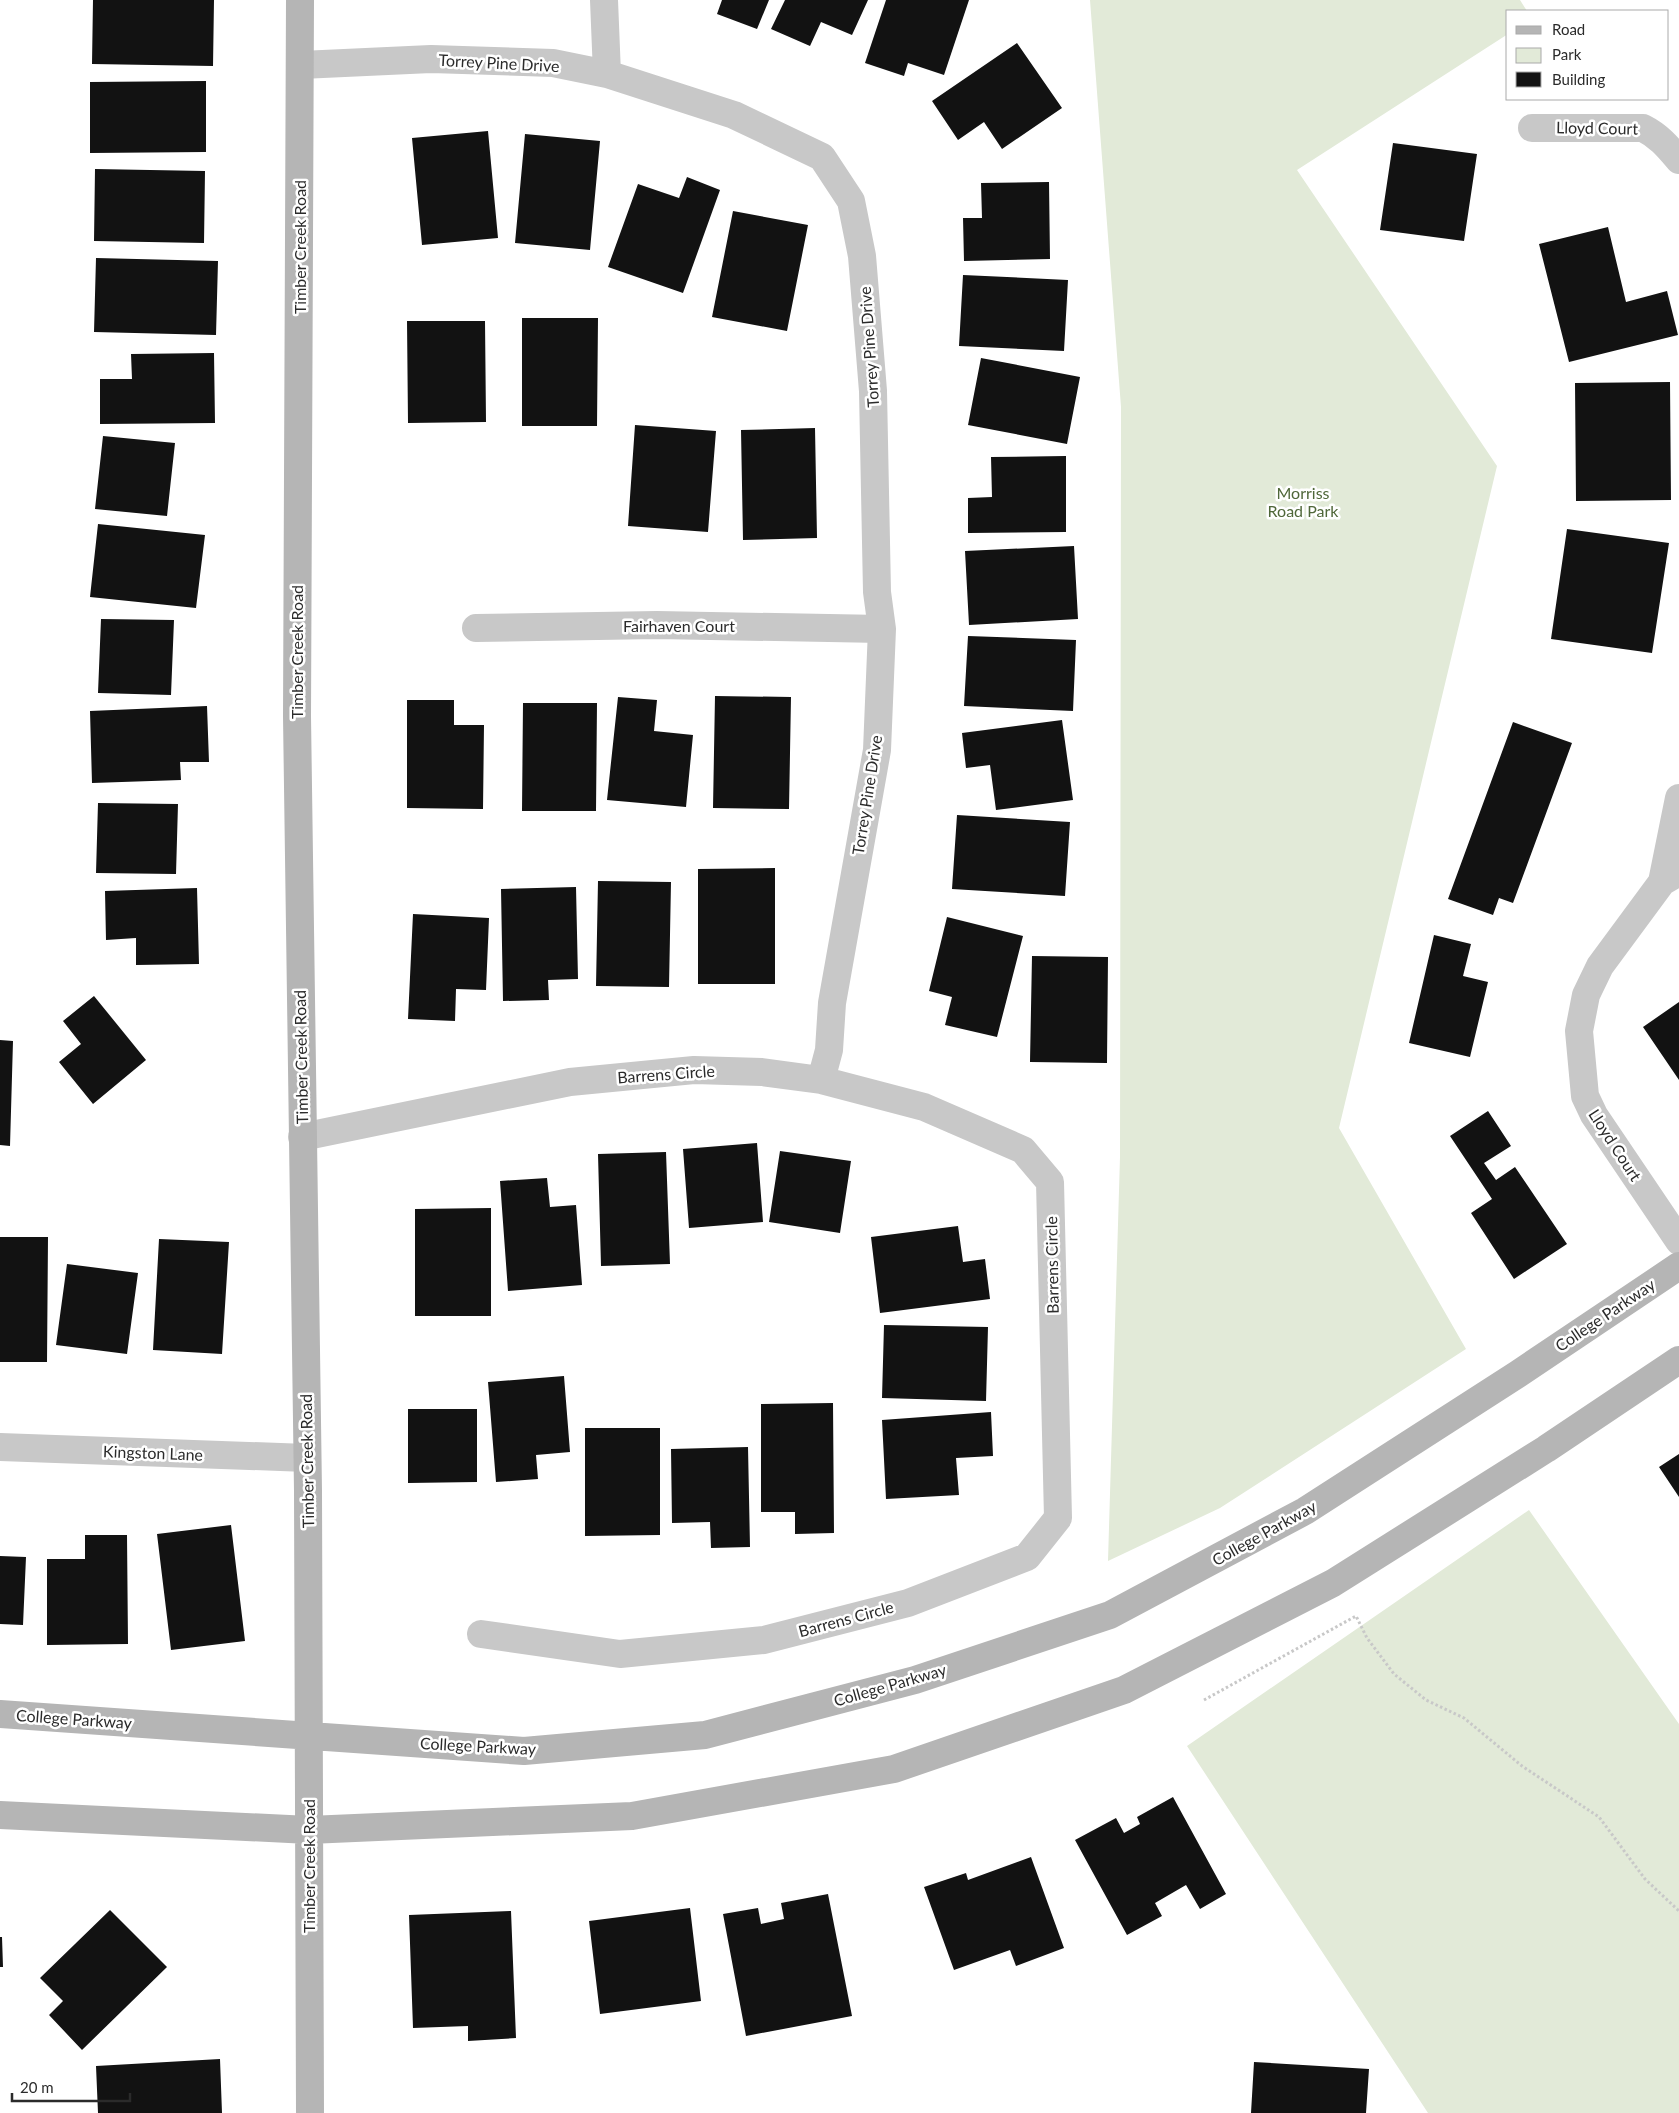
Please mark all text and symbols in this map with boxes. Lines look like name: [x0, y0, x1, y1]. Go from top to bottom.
legend: [1506, 10, 1669, 100]
text: Road: [1552, 20, 1585, 38]
text: Park: [1552, 45, 1582, 63]
street label: Torrey Pine Drive: [438, 50, 560, 75]
text: Building: [1552, 70, 1605, 88]
street label: Lloyd Court: [1556, 117, 1638, 138]
street label: Timber Creek Road: [290, 180, 309, 314]
street label: Torrey Pine Drive: [855, 286, 882, 408]
park label: Morriss Road Park: [1268, 483, 1339, 520]
street label: Timber Creek Road: [287, 585, 306, 719]
street label: Fairhaven Court: [623, 616, 735, 635]
street label: Torrey Pine Drive: [848, 734, 885, 856]
street label: Timber Creek Road: [290, 990, 311, 1124]
street label: Barrens Circle: [617, 1061, 715, 1086]
street label: Lloyd Court: [1585, 1105, 1646, 1184]
street label: Barrens Circle: [1041, 1216, 1062, 1314]
street label: College Parkway: [1551, 1274, 1659, 1355]
street label: Timber Creek Road: [296, 1394, 317, 1528]
street label: Kingston Lane: [103, 1441, 203, 1464]
street label: College Parkway: [1208, 1496, 1320, 1569]
street label: Barrens Circle: [796, 1597, 896, 1640]
street label: College Parkway: [831, 1659, 949, 1710]
street label: College Parkway: [15, 1705, 133, 1732]
street label: College Parkway: [420, 1733, 537, 1758]
street label: Timber Creek Road: [299, 1799, 318, 1933]
scale bar: [12, 2070, 130, 2102]
text: 20 m: [20, 2078, 54, 2096]

